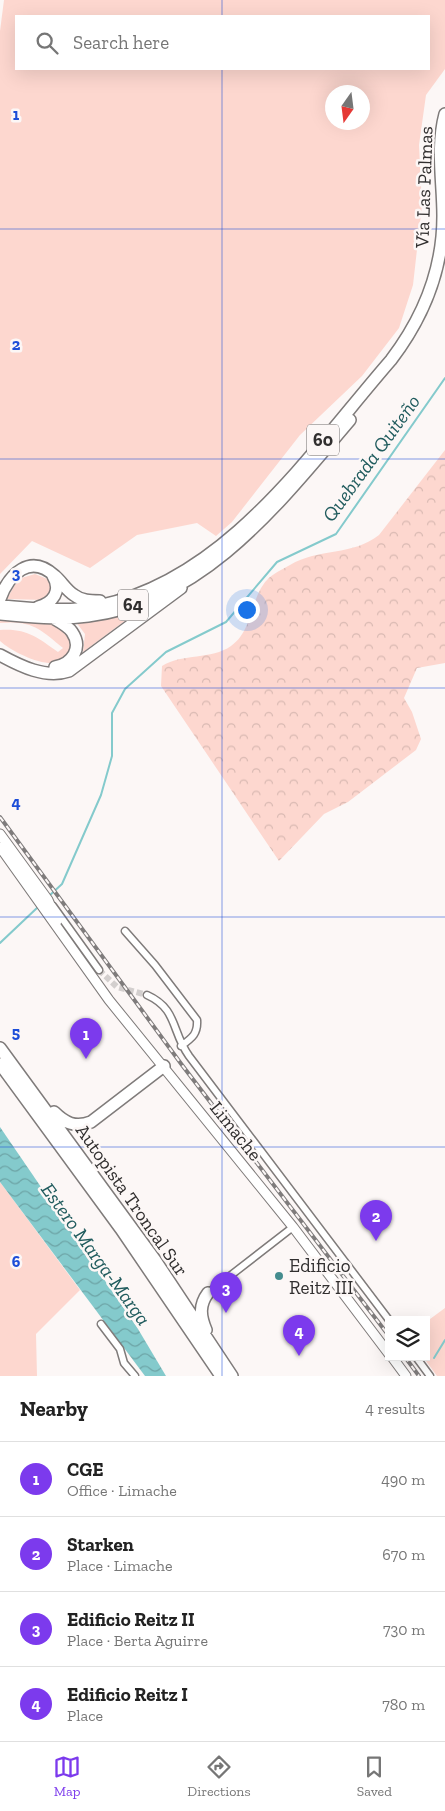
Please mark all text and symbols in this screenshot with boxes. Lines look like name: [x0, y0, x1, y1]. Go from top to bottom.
search box: [15, 15, 430, 70]
icon: search: [33, 29, 61, 57]
text: Search here: [73, 31, 169, 54]
north arrow: [325, 85, 370, 130]
text: 1: [13, 105, 20, 124]
street label: Vía Las Palmas: [410, 126, 438, 249]
text: 2: [12, 335, 21, 354]
water label: Quebrada Quiteño: [317, 390, 425, 526]
road number: 60: [307, 424, 339, 456]
text: 3: [12, 564, 21, 583]
road number: 64: [118, 590, 148, 620]
your location: [234, 597, 260, 623]
text: 4: [11, 793, 21, 812]
pin: 1: [70, 1018, 102, 1059]
text: 5: [12, 1023, 20, 1042]
street label: Limache: [205, 1097, 267, 1165]
street label: Autopista Troncal Sur: [71, 1120, 193, 1280]
water label: Estero Marga-Marga: [36, 1178, 156, 1330]
pin: 2: [360, 1200, 392, 1241]
text: 6: [12, 1252, 21, 1271]
place label: Edificio Reitz III: [289, 1254, 353, 1299]
marker: Edificio Reitz III: [273, 1270, 285, 1282]
pin: 3: [210, 1272, 242, 1313]
pin: 4: [283, 1315, 315, 1356]
map controls: [385, 1316, 430, 1361]
button: layers: [385, 1316, 430, 1361]
text: Nearby: [20, 1396, 88, 1421]
text: 4 results: [365, 1399, 425, 1418]
text: CGE: [67, 1458, 103, 1481]
text: 1: [33, 1470, 39, 1489]
text: 490 m: [381, 1470, 425, 1489]
text: Office · Limache: [67, 1481, 177, 1500]
text: Starken: [67, 1533, 134, 1556]
text: 2: [32, 1545, 40, 1564]
text: 670 m: [382, 1545, 425, 1564]
text: Place · Limache: [67, 1556, 172, 1575]
text: Edificio Reitz II: [67, 1608, 195, 1631]
text: 3: [32, 1620, 40, 1639]
text: 730 m: [383, 1620, 425, 1639]
text: Place · Berta Aguirre: [67, 1631, 208, 1650]
text: Edificio Reitz I: [67, 1683, 188, 1706]
text: 4: [31, 1695, 41, 1714]
text: 780 m: [382, 1695, 425, 1714]
text: Place: [67, 1706, 103, 1725]
tab: Map: [53, 1753, 81, 1800]
tab: Directions: [187, 1753, 251, 1800]
tab: Saved: [357, 1753, 392, 1800]

